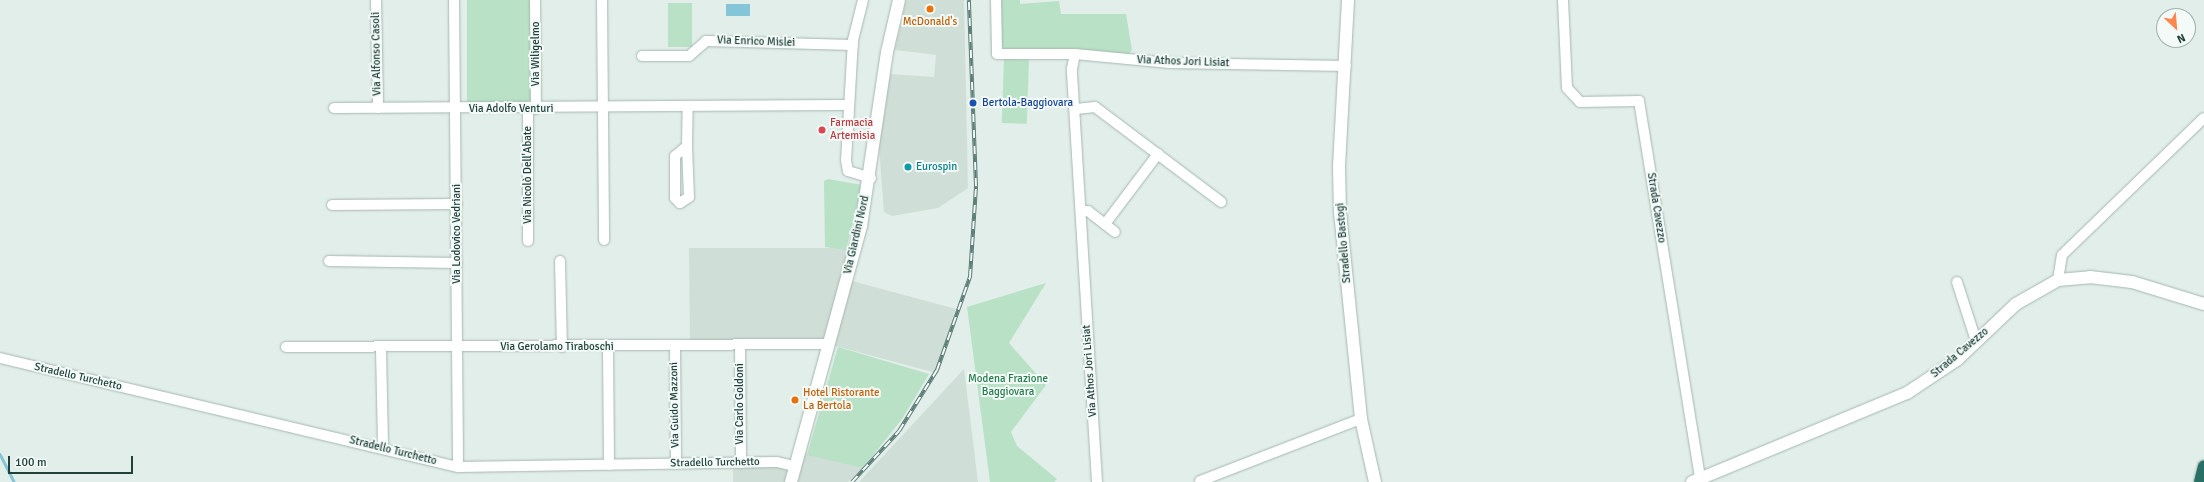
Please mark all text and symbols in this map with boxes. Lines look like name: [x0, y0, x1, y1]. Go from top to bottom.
marker: McDonald's: [925, 4, 935, 14]
north arrow: [2156, 8, 2196, 48]
street label: Via Alfonso Casoli: [370, 12, 384, 96]
place label: McDonald's: [903, 15, 957, 29]
street label: Via Wiligelmo: [529, 22, 543, 86]
text: N: [2175, 31, 2187, 46]
street label: Via Enrico Mislei: [717, 34, 795, 50]
street label: Via Athos Jori Lisiat: [1137, 54, 1229, 70]
place label: Bertola-Baggiovara: [982, 96, 1073, 110]
marker: Bertola-Baggiovara: [967, 97, 979, 109]
street label: Via Adolfo Venturi: [469, 102, 553, 116]
place label: Farmacia Artemisia: [830, 117, 875, 143]
marker: Farmacia Artemisia: [817, 125, 827, 135]
street label: Via Nicolò Dell'Abate: [521, 126, 535, 224]
place label: Eurospin: [916, 160, 957, 174]
marker: Eurospin: [903, 162, 913, 172]
street label: Strada Cavezzo: [1644, 172, 1668, 244]
street label: Via Lodovico Vedriani: [450, 184, 464, 284]
street label: Via Giardini Nord: [842, 195, 872, 275]
street label: Stradello Bastogi: [1334, 202, 1354, 284]
street label: Via Athos Jori Lisiat: [1080, 324, 1100, 418]
street label: Strada Cavezzo: [1929, 325, 1991, 381]
street label: Via Gerolamo Tiraboschi: [500, 340, 614, 354]
street label: Stradello Turchetto: [33, 360, 123, 394]
street label: Via Guido Mazzoni: [668, 362, 682, 448]
street label: Via Carlo Goldoni: [733, 363, 747, 445]
park label: Modena Frazione Baggiovara: [968, 373, 1048, 399]
place label: Hotel Ristorante La Bertola: [803, 387, 880, 413]
marker: Hotel Ristorante La Bertola: [790, 395, 800, 405]
street label: Stradello Turchetto: [348, 434, 438, 468]
scale bar: [10, 448, 135, 474]
text: 100 m: [15, 455, 47, 470]
street label: Stradello Turchetto: [670, 456, 760, 470]

